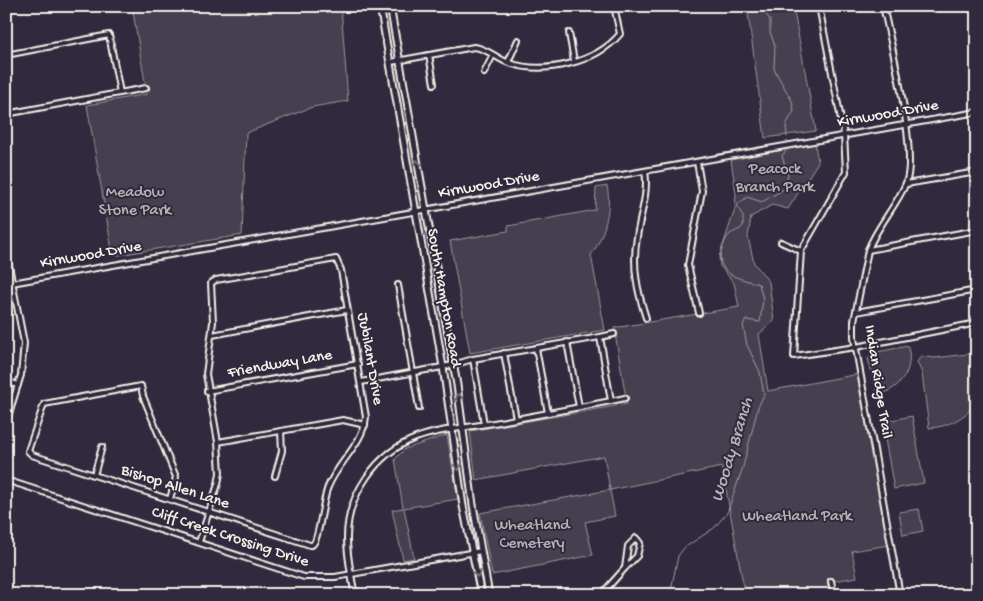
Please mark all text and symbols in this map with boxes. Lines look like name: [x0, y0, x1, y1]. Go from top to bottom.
street label: Kirnwood Drive: [836, 97, 941, 133]
one-way arrow: [413, 158, 423, 167]
park label: Peacock Branch Park: [735, 161, 816, 198]
street label: Kirnwood Drive: [437, 168, 542, 204]
park label: Meadow Stone Park: [99, 184, 173, 221]
street label: South Hampton Road: [421, 227, 465, 370]
street label: Kirnwood Drive: [39, 238, 144, 274]
street label: Jubilant Drive: [352, 312, 387, 407]
street label: Indian Ridge Trail: [859, 324, 895, 440]
street label: Friendway Lane: [225, 346, 335, 384]
one-way arrow: [454, 392, 464, 401]
water label: Woody Branch: [707, 395, 759, 505]
street label: Bishop Allen Lane: [117, 461, 232, 515]
one-way arrow: [452, 463, 463, 471]
street label: Cliff Creek Crossing Drive: [149, 504, 312, 573]
park label: Wheatland Park: [742, 508, 854, 527]
park label: Wheatland Cemetery: [494, 517, 571, 554]
one-way arrow: [471, 569, 481, 578]

